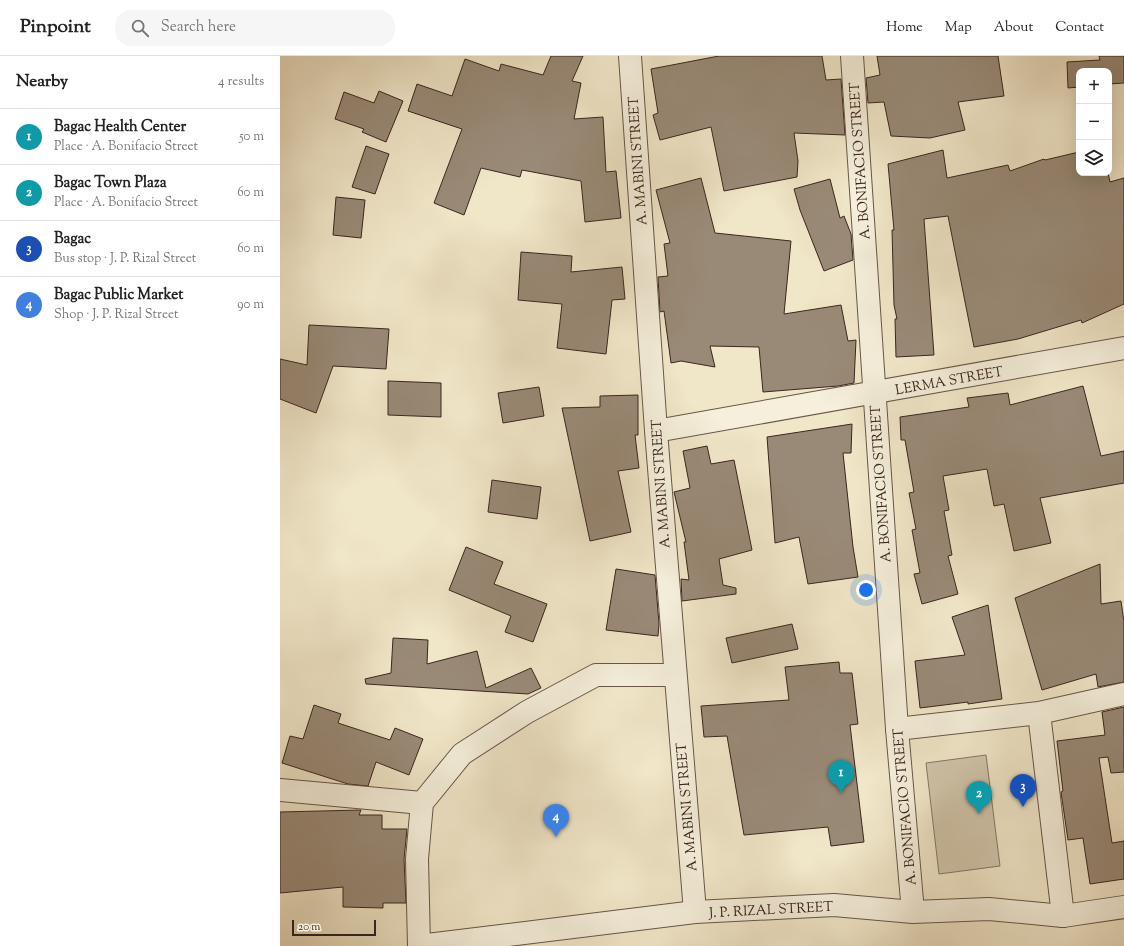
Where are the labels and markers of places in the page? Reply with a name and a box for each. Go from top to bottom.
pin: 1 [828,760,854,793]
pin: 3 [1010,774,1036,807]
pin: 2 [966,781,992,814]
pin: 4 [543,804,569,837]

